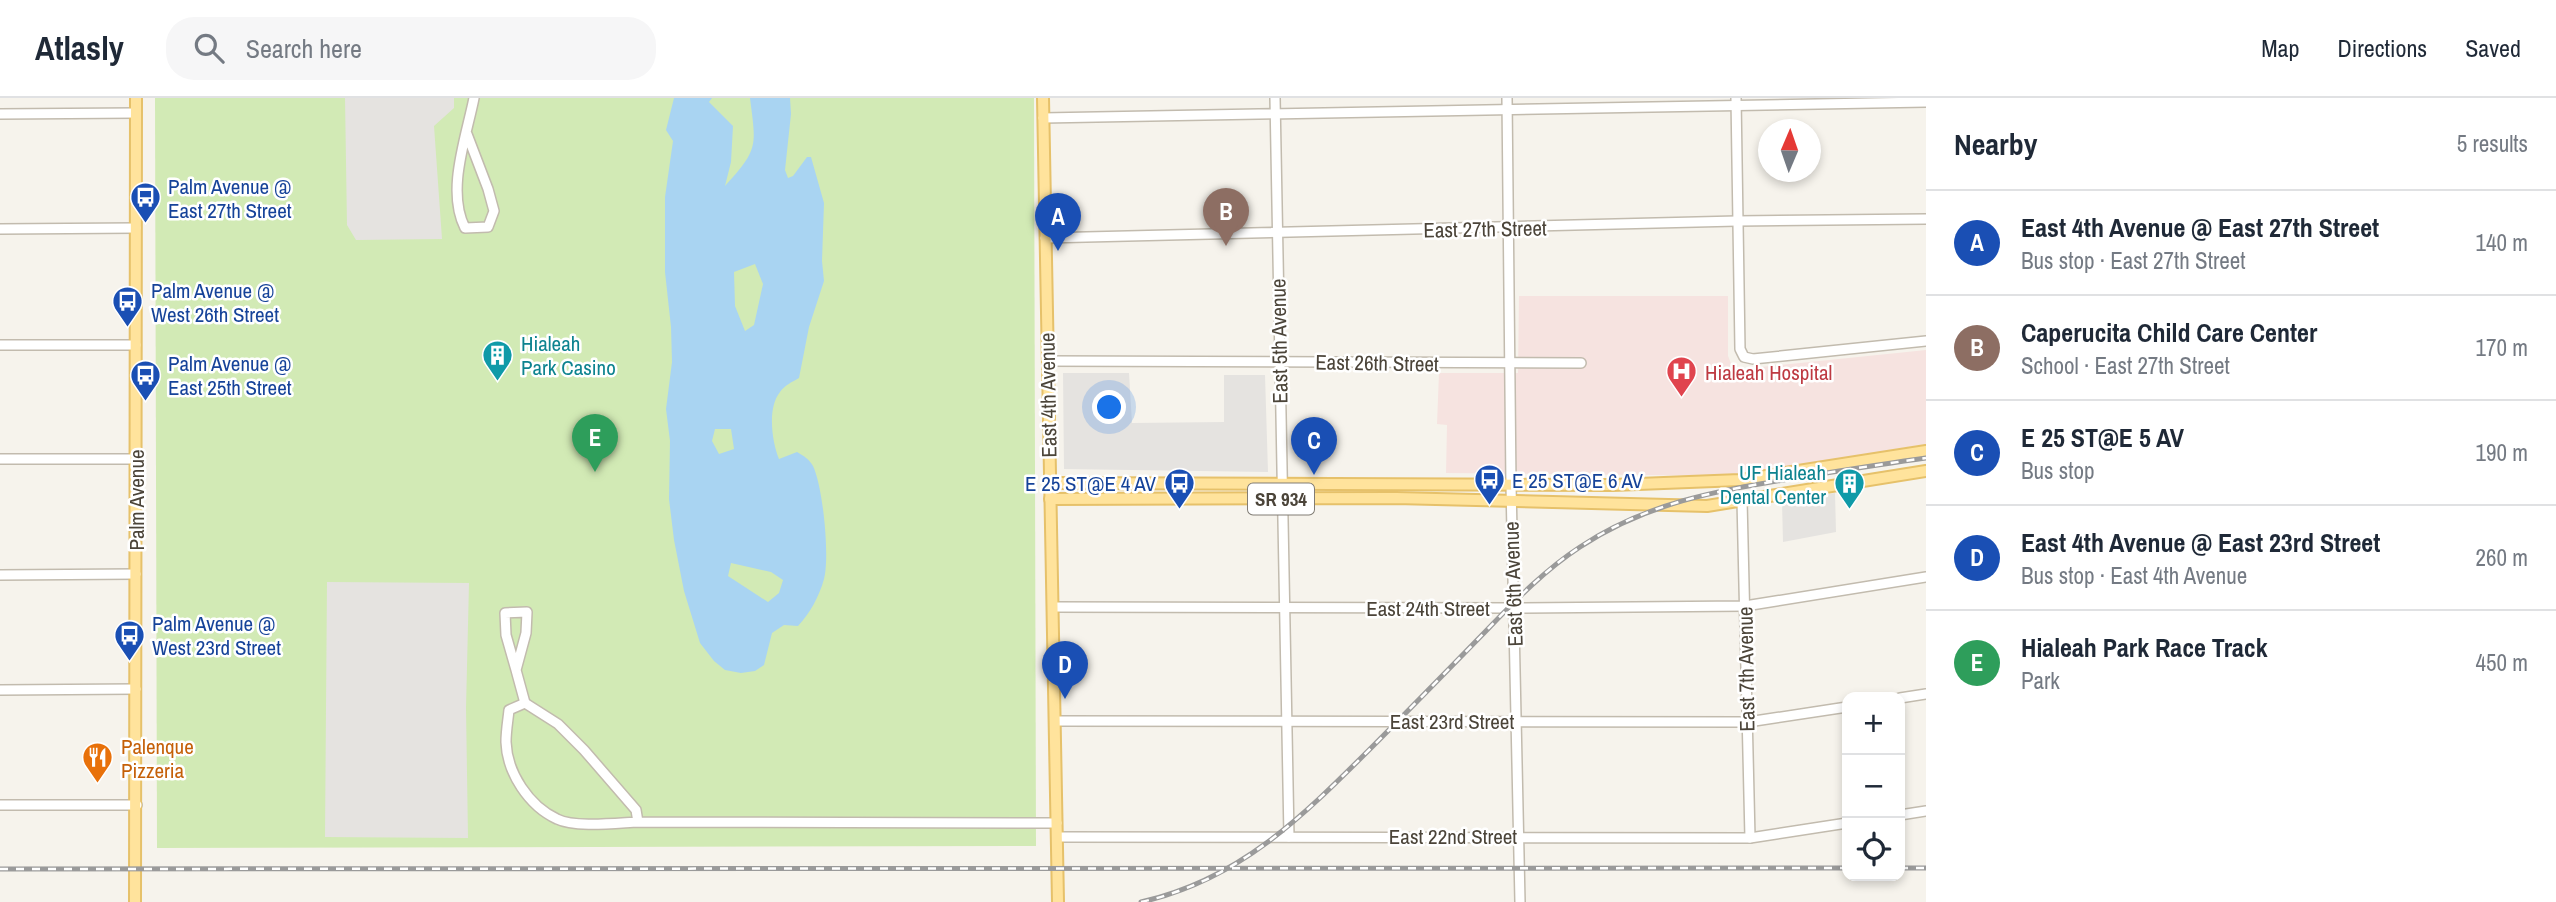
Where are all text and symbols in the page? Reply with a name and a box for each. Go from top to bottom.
search box [166,17,656,80]
text: Atlasly [35,26,124,70]
icon: search [190,29,228,67]
text: Search here [246,31,362,66]
text: Map [2261,32,2299,64]
text: Directions [2337,32,2427,64]
text: Saved [2465,32,2521,64]
north arrow [1758,119,1821,182]
text: Nearby [1954,124,2037,164]
text: 5 results [2457,128,2528,159]
place label: Palm Avenue @ East 27th Street [168,172,292,225]
bus stop icon: Palm Avenue @ East 27th Street [128,181,162,225]
pin: B [1203,188,1249,246]
pin: A [1035,193,1081,251]
text: East 4th Avenue @ East 27th Street [2021,210,2379,245]
street label: East 27th Street [1423,213,1547,245]
text: A [1970,227,1984,258]
text: 140 m [2476,227,2528,258]
text: Bus stop · East 27th Street [2021,245,2245,276]
place label: Palm Avenue @ West 26th Street [151,276,279,329]
street label: East 5th Avenue [1263,278,1295,404]
bus stop icon: Palm Avenue @ West 26th Street [111,285,145,329]
text: Caperucita Child Care Center [2021,315,2317,350]
place label: Hialeah Park Casino [521,329,616,382]
street label: East 4th Avenue [1032,332,1064,458]
text: B [1970,332,1984,363]
text: 170 m [2476,332,2528,363]
building icon: Hialeah Park Casino [481,338,515,382]
street label: East 26th Street [1315,347,1439,379]
place label: Palm Avenue @ East 25th Street [168,349,292,402]
text: School · East 27th Street [2021,350,2230,381]
hospital icon: Hialeah Hospital [1665,355,1699,399]
bus stop icon: Palm Avenue @ East 25th Street [128,358,162,402]
place label: Hialeah Hospital [1705,358,1832,387]
your location [1092,390,1126,424]
pin: E [572,414,618,472]
pin: C [1291,417,1337,475]
text: E 25 ST@E 5 AV [2021,420,2184,455]
text: C [1970,437,1984,468]
text: 190 m [2476,437,2528,468]
street label: Palm Avenue [122,449,151,551]
text: Bus stop [2021,455,2094,486]
place label: UF Hialeah Dental Center [1720,458,1826,511]
bus stop icon: E 25 ST@E 6 AV [1472,463,1506,507]
bus stop icon: E 25 ST@E 4 AV [1162,466,1196,510]
place label: E 25 ST@E 6 AV [1512,466,1644,495]
building icon: UF Hialeah Dental Center [1832,467,1866,511]
place label: E 25 ST@E 4 AV [1025,469,1157,498]
road number: SR 934 [1248,484,1314,514]
street label: East 6th Avenue [1496,521,1530,647]
text: East 4th Avenue @ East 23rd Street [2021,525,2380,560]
text: D [1970,542,1984,573]
text: 260 m [2476,542,2528,573]
text: Bus stop · East 4th Avenue [2021,560,2247,591]
street label: East 24th Street [1366,594,1490,623]
street label: East 7th Avenue [1730,606,1762,732]
place label: Palm Avenue @ West 23rd Street [152,609,281,662]
bus stop icon: Palm Avenue @ West 23rd Street [112,618,146,662]
text: Hialeah Park Race Track [2021,630,2268,665]
pin: D [1042,641,1088,699]
text: E [1971,647,1983,678]
text: 450 m [2476,647,2528,678]
text: Park [2021,665,2060,696]
map controls [1842,692,1905,881]
button: + [1842,692,1905,755]
street label: East 23rd Street [1390,707,1514,736]
place label: Palenque Pizzeria [121,732,194,785]
restaurant icon: Palenque Pizzeria [81,741,115,785]
button: − [1842,755,1905,818]
button: locate [1842,818,1905,881]
street label: East 22nd Street [1389,822,1517,851]

